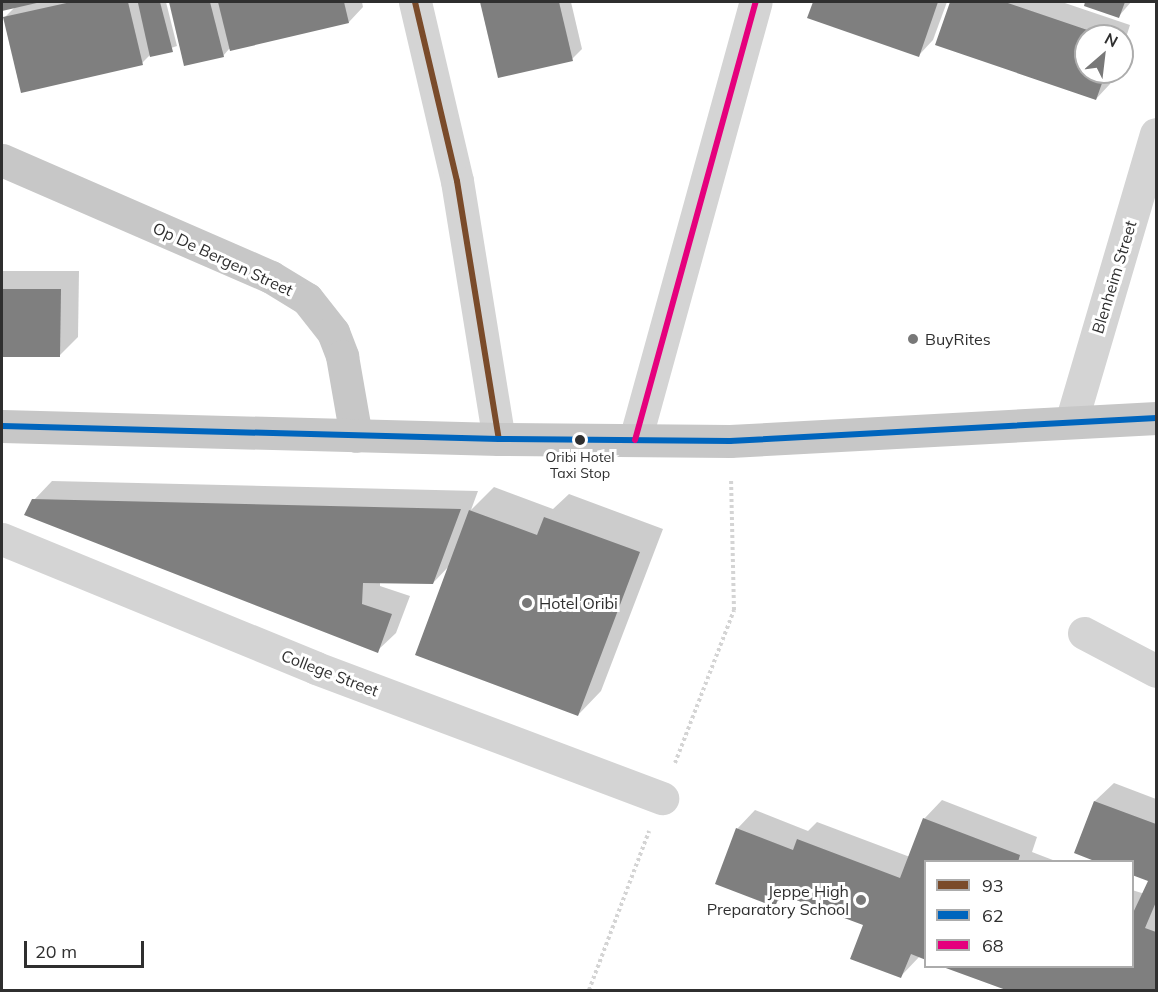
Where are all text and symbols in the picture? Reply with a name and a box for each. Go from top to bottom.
north arrow [1074,24,1134,84]
text: N [1101,28,1122,52]
street label: Op De Bergen Street [150,218,296,300]
street label: Blenheim Street [1088,218,1140,336]
place label: BuyRites [925,329,991,349]
marker: BuyRites [906,332,920,346]
marker: Oribi Hotel Taxi Stop [574,434,586,446]
place label: Oribi Hotel Taxi Stop [545,449,615,482]
place label: Hotel Oribi [539,593,618,613]
marker: Hotel Oribi [520,596,534,610]
street label: College Street [279,646,381,700]
legend [924,860,1134,968]
text: 93 [982,874,1004,897]
place label: Jeppe High Preparatory School [707,881,849,919]
marker: Jeppe High Preparatory School [854,893,868,907]
text: 62 [982,904,1004,927]
scale bar [27,929,147,967]
text: 68 [982,934,1004,957]
text: 20 m [35,940,77,963]

